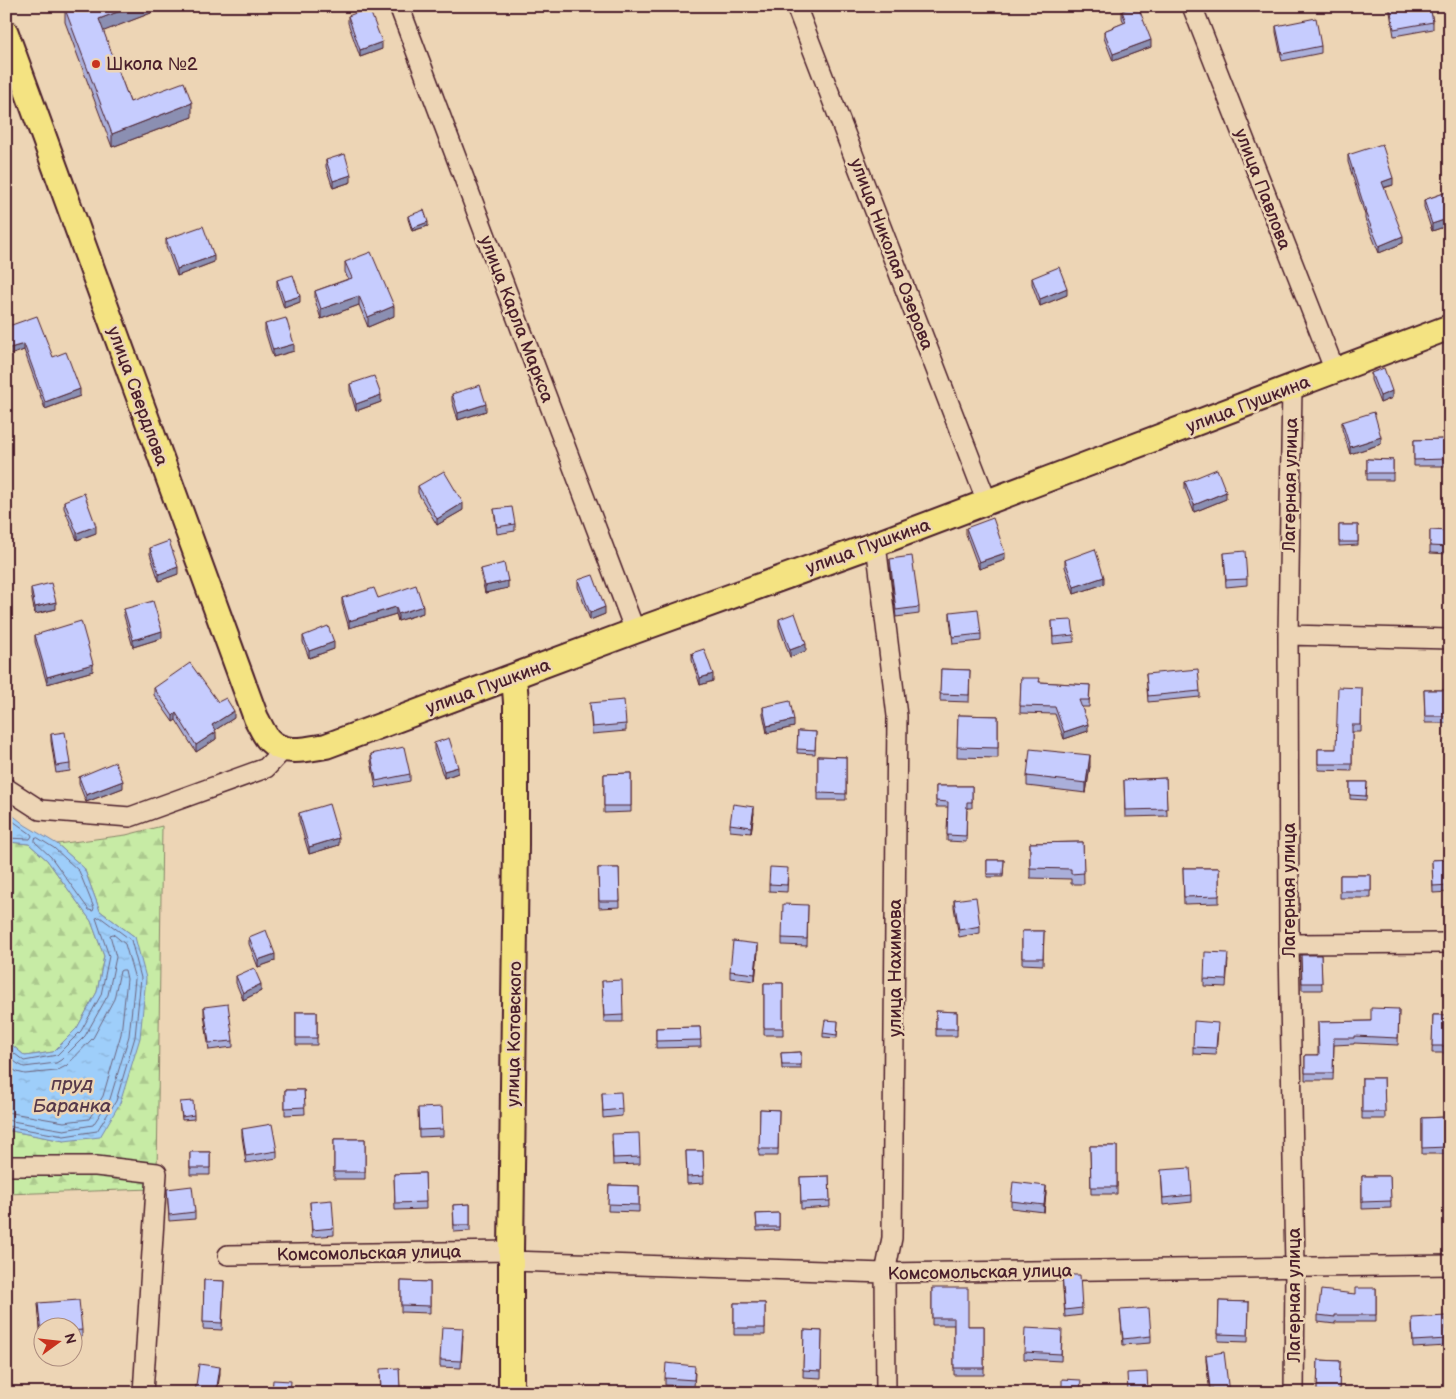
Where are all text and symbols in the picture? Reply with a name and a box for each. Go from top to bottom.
place label: Школа №2 [106,54,198,75]
marker: Школа №2 [90,58,102,70]
street label: улица Павлова [1230,126,1295,253]
street label: улица Николая Озерова [845,155,938,353]
street label: улица Карла Маркса [475,233,558,406]
street label: улица Свердлова [103,324,173,469]
street label: улица Пушкина [1183,371,1313,438]
street label: Лагерная улица [1279,417,1302,554]
street label: улица Пушкина [803,514,934,579]
street label: улица Пушкина [423,654,554,719]
street label: Лагерная улица [1279,822,1300,958]
street label: улица Нахимова [885,899,906,1037]
street label: улица Котовского [503,961,526,1107]
water label: пруд Баранка [33,1073,111,1118]
street label: Лагерная улица [1284,1227,1305,1363]
street label: Комсомольская улица [276,1241,462,1266]
street label: Комсомольская улица [887,1260,1073,1285]
north arrow [32,1316,82,1366]
text: N [61,1331,80,1346]

